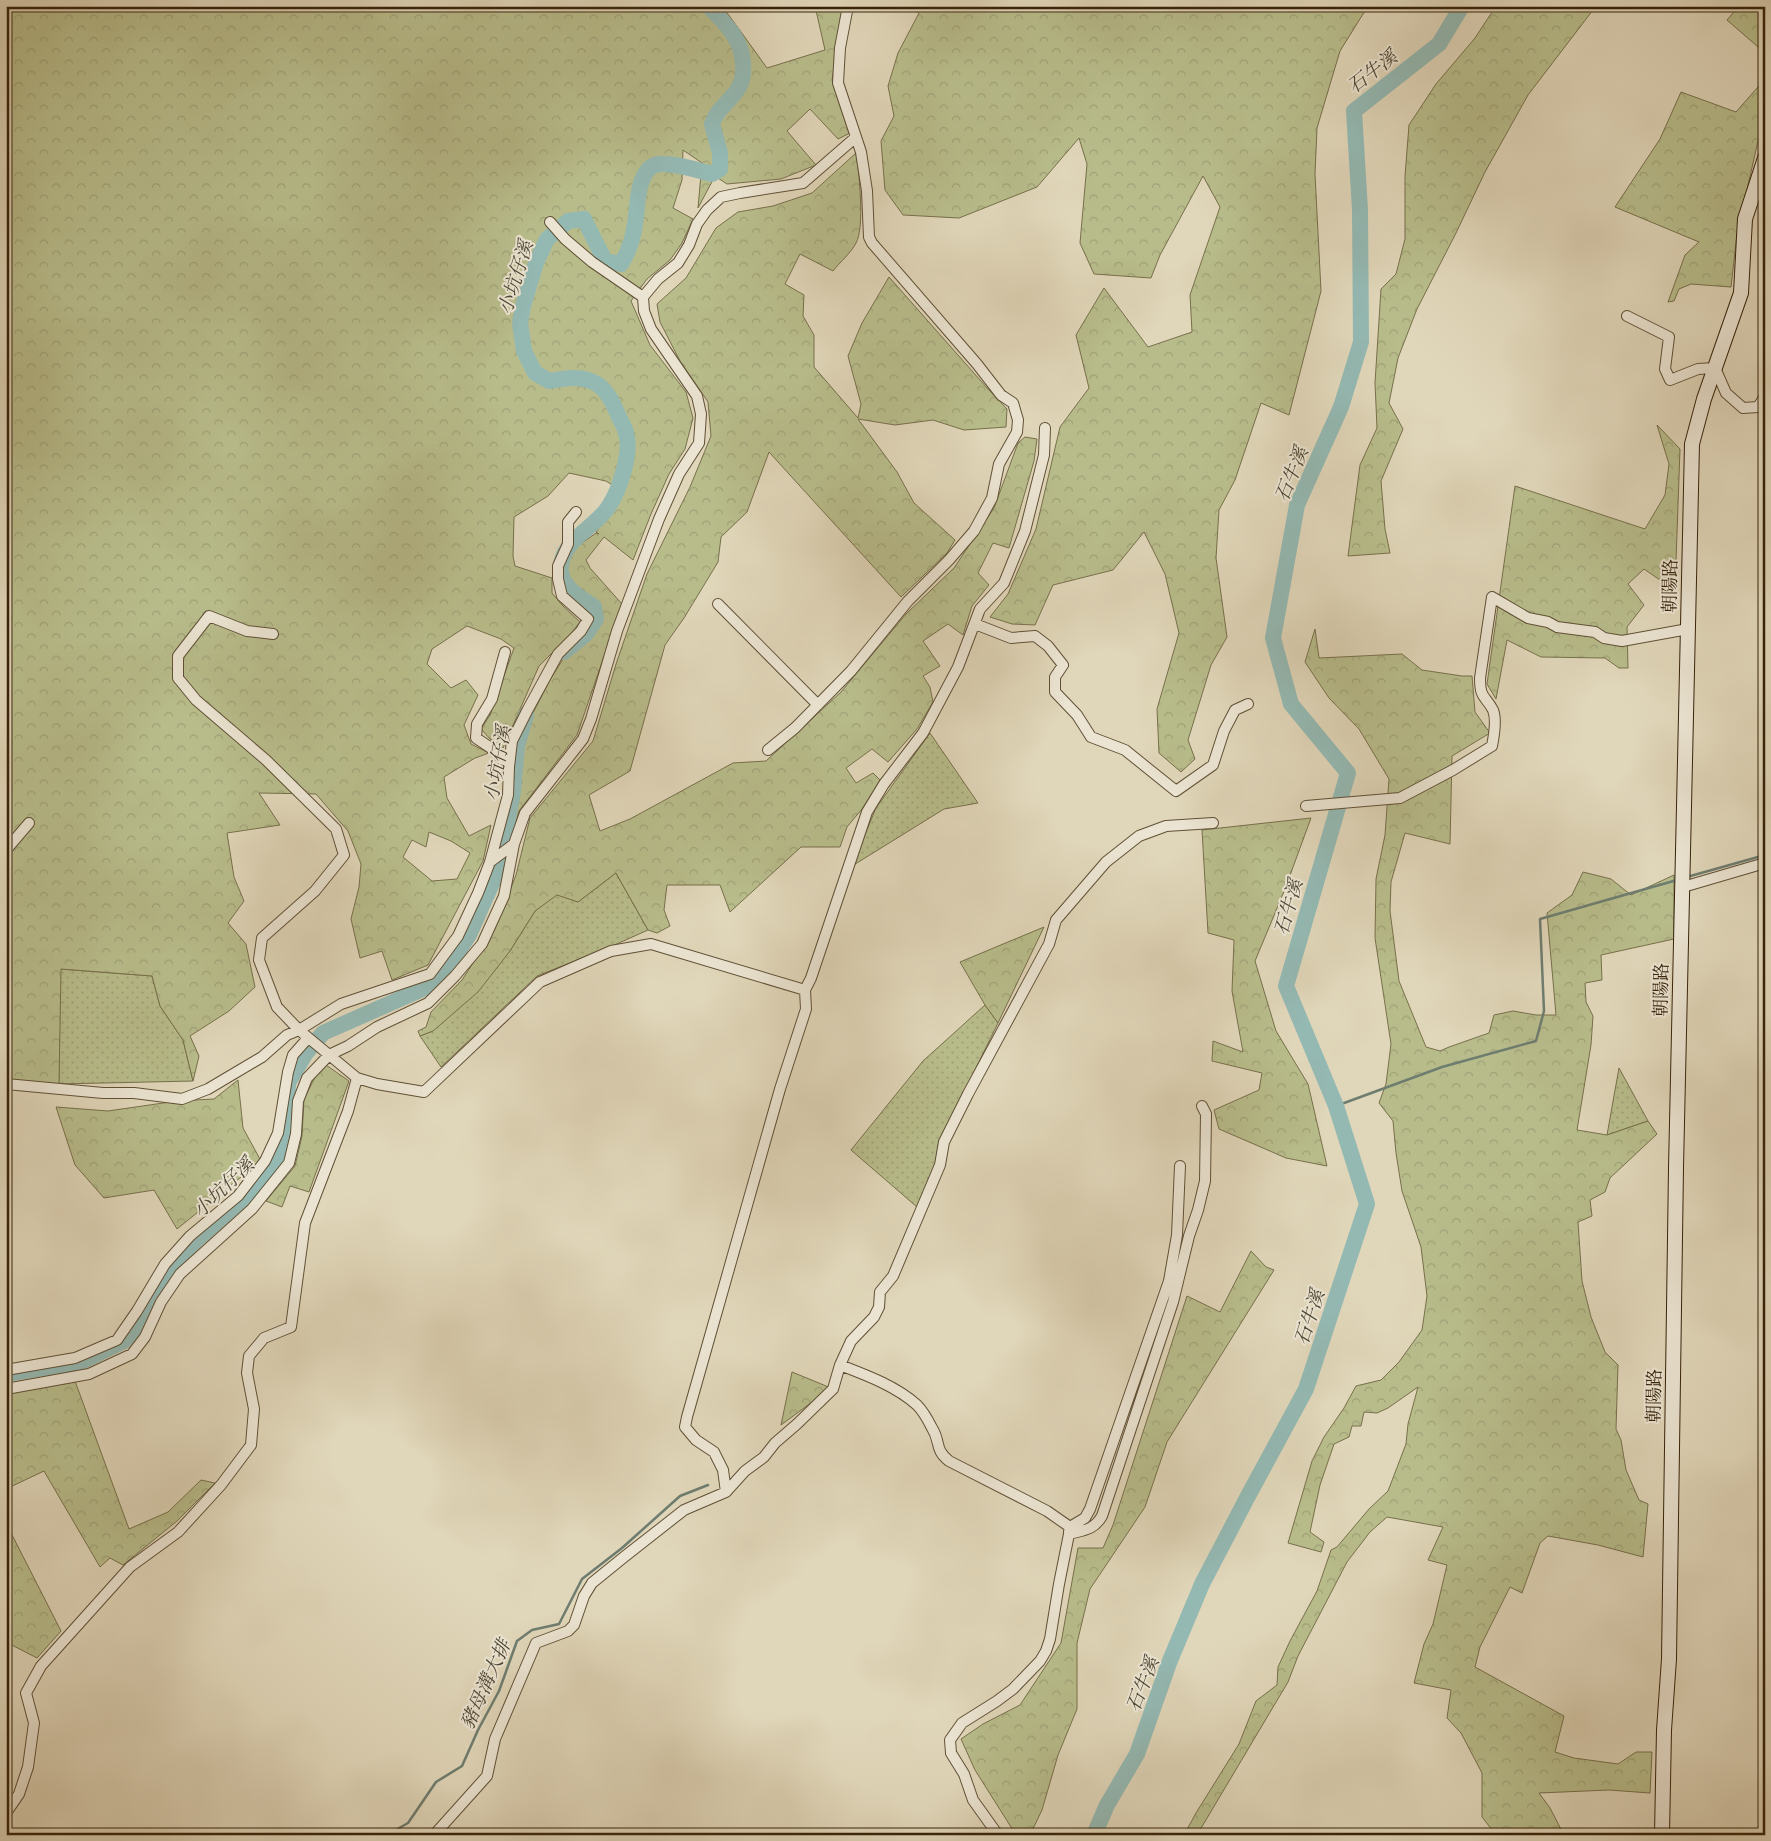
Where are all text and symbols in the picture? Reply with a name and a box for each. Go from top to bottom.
water label: 石牛溪 [1343,44,1404,99]
water label: 小坑仔溪 [493,236,539,317]
water label: 石牛溪 [1270,442,1314,505]
street label: 朝陽路 [1659,559,1682,613]
water label: 小坑仔溪 [480,722,517,803]
water label: 石牛溪 [1270,875,1309,938]
street label: 朝陽路 [1650,963,1673,1017]
water label: 小坑仔溪 [188,1151,261,1223]
water label: 石牛溪 [1290,1285,1331,1348]
street label: 朝陽路 [1643,1369,1666,1423]
water label: 豬母溝大排 [456,1633,517,1733]
water label: 石牛溪 [1122,1652,1165,1715]

